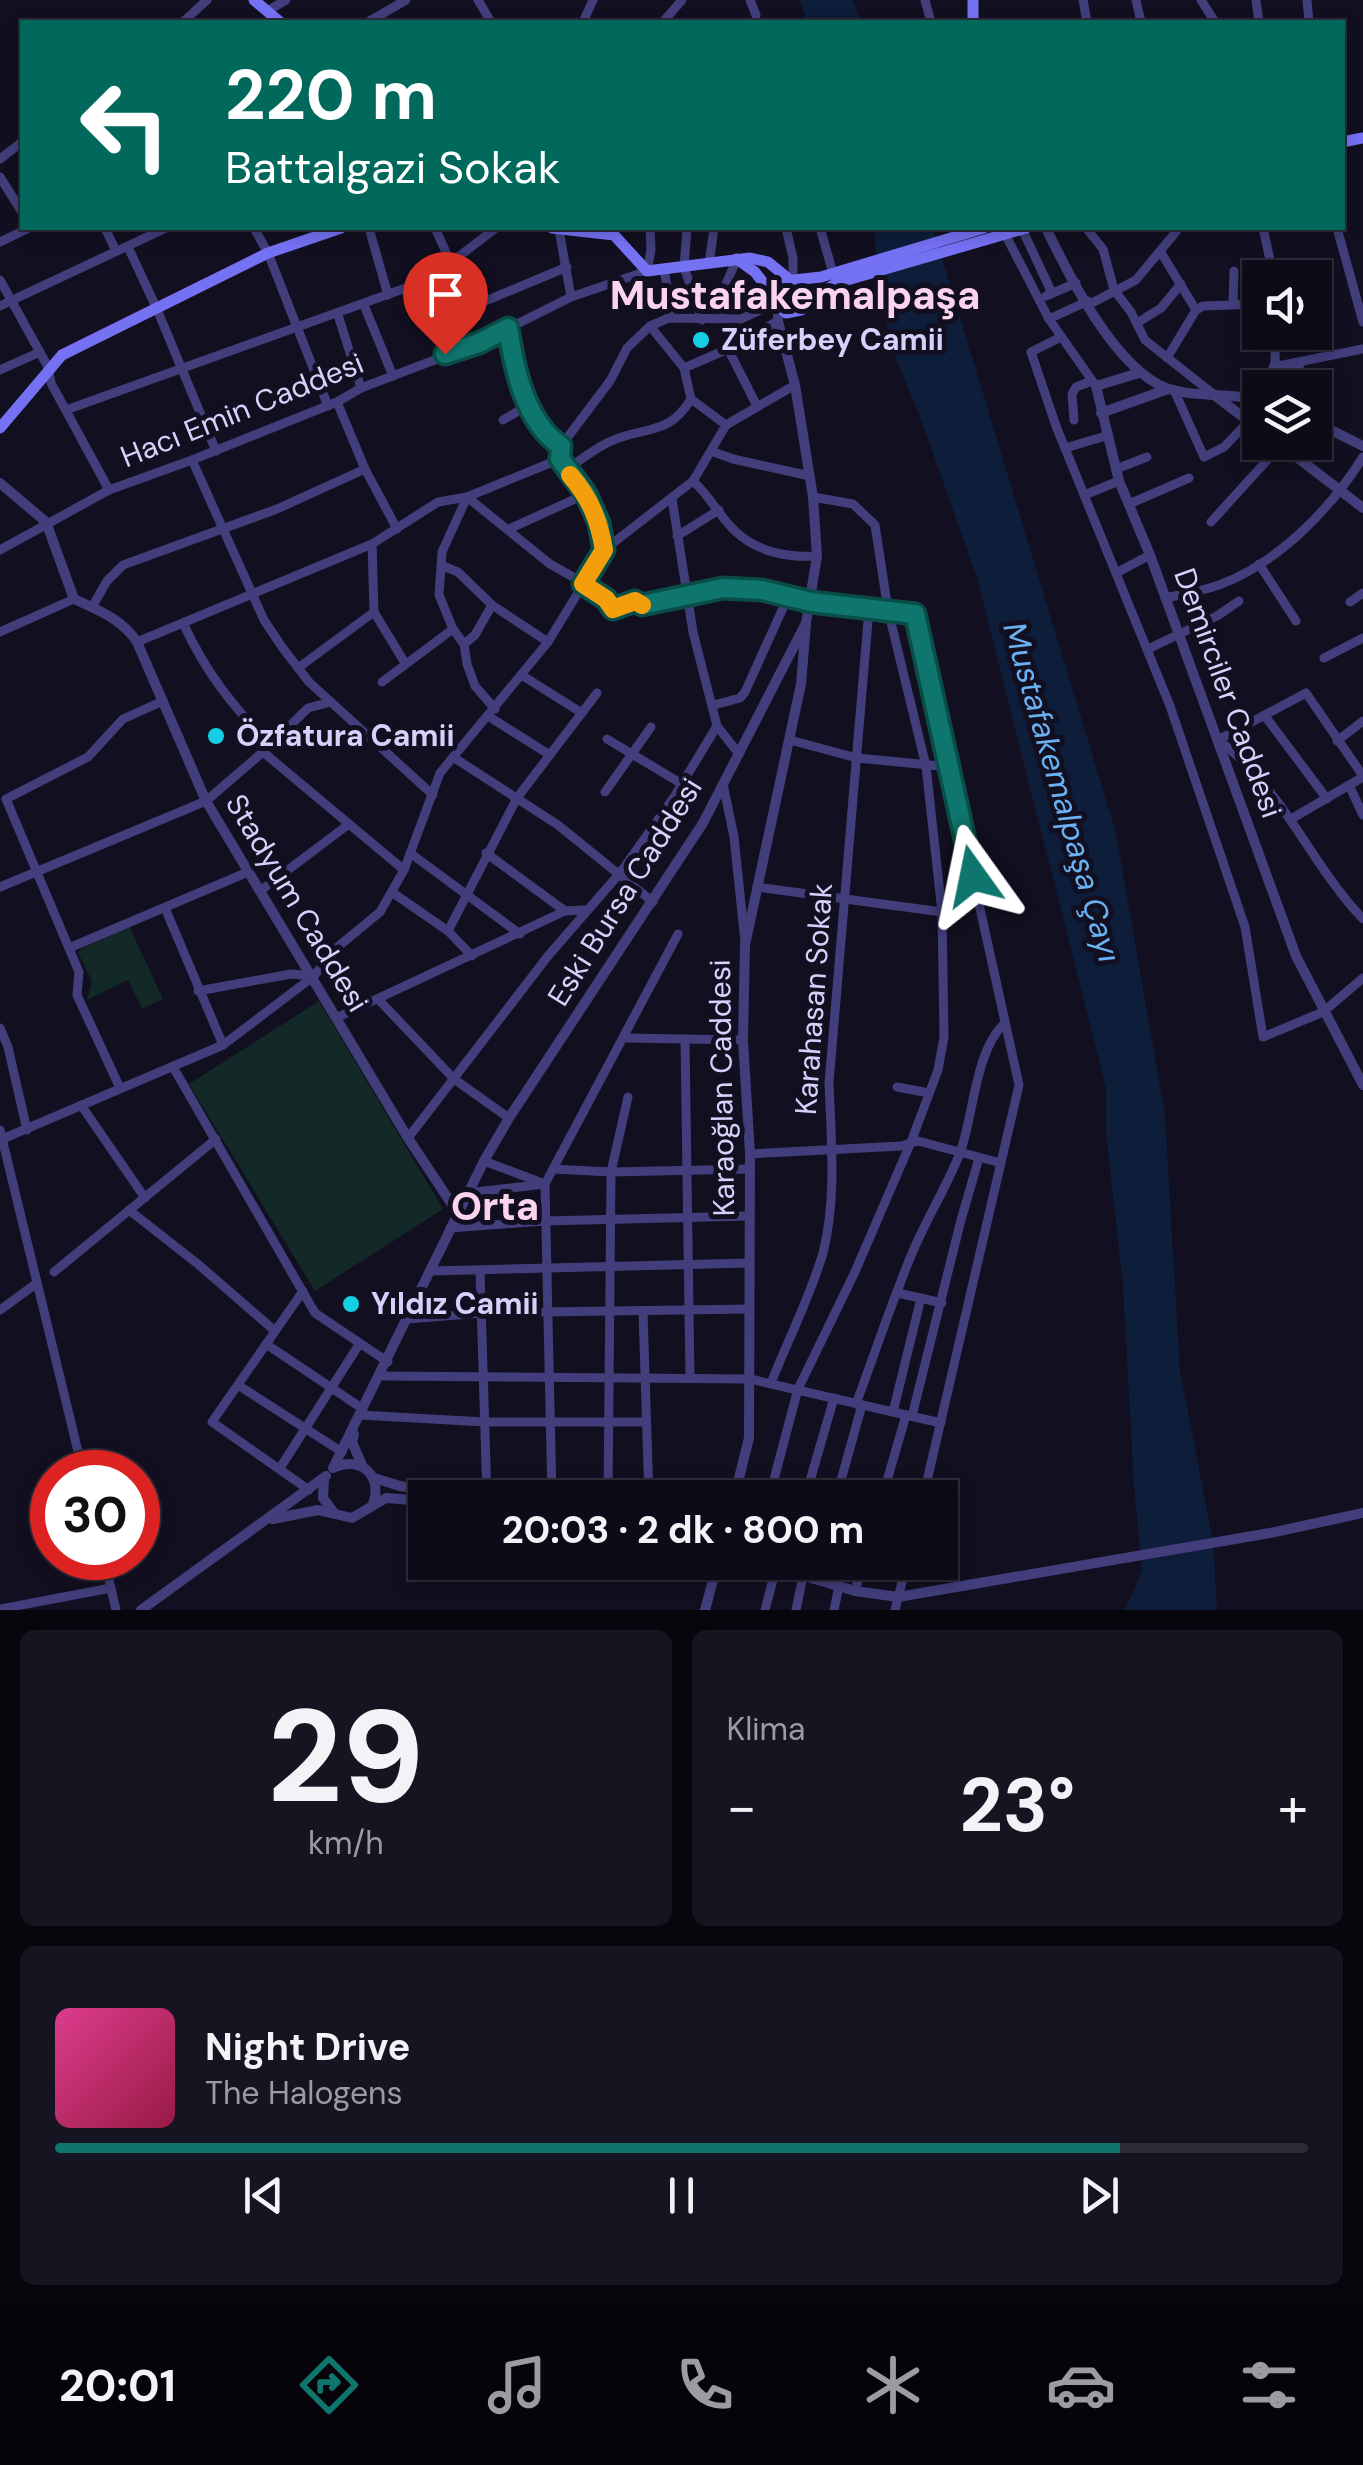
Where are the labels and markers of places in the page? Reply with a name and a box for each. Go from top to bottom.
pin [403,252,488,355]
place label: Züferbey Camii [721,320,944,359]
marker: Züferbey Camii [690,329,712,351]
place label: Özfatura Camii [236,716,455,755]
marker: Özfatura Camii [205,725,227,747]
place label: Yıldız Camii [371,1284,538,1323]
marker: Yıldız Camii [340,1293,362,1315]

